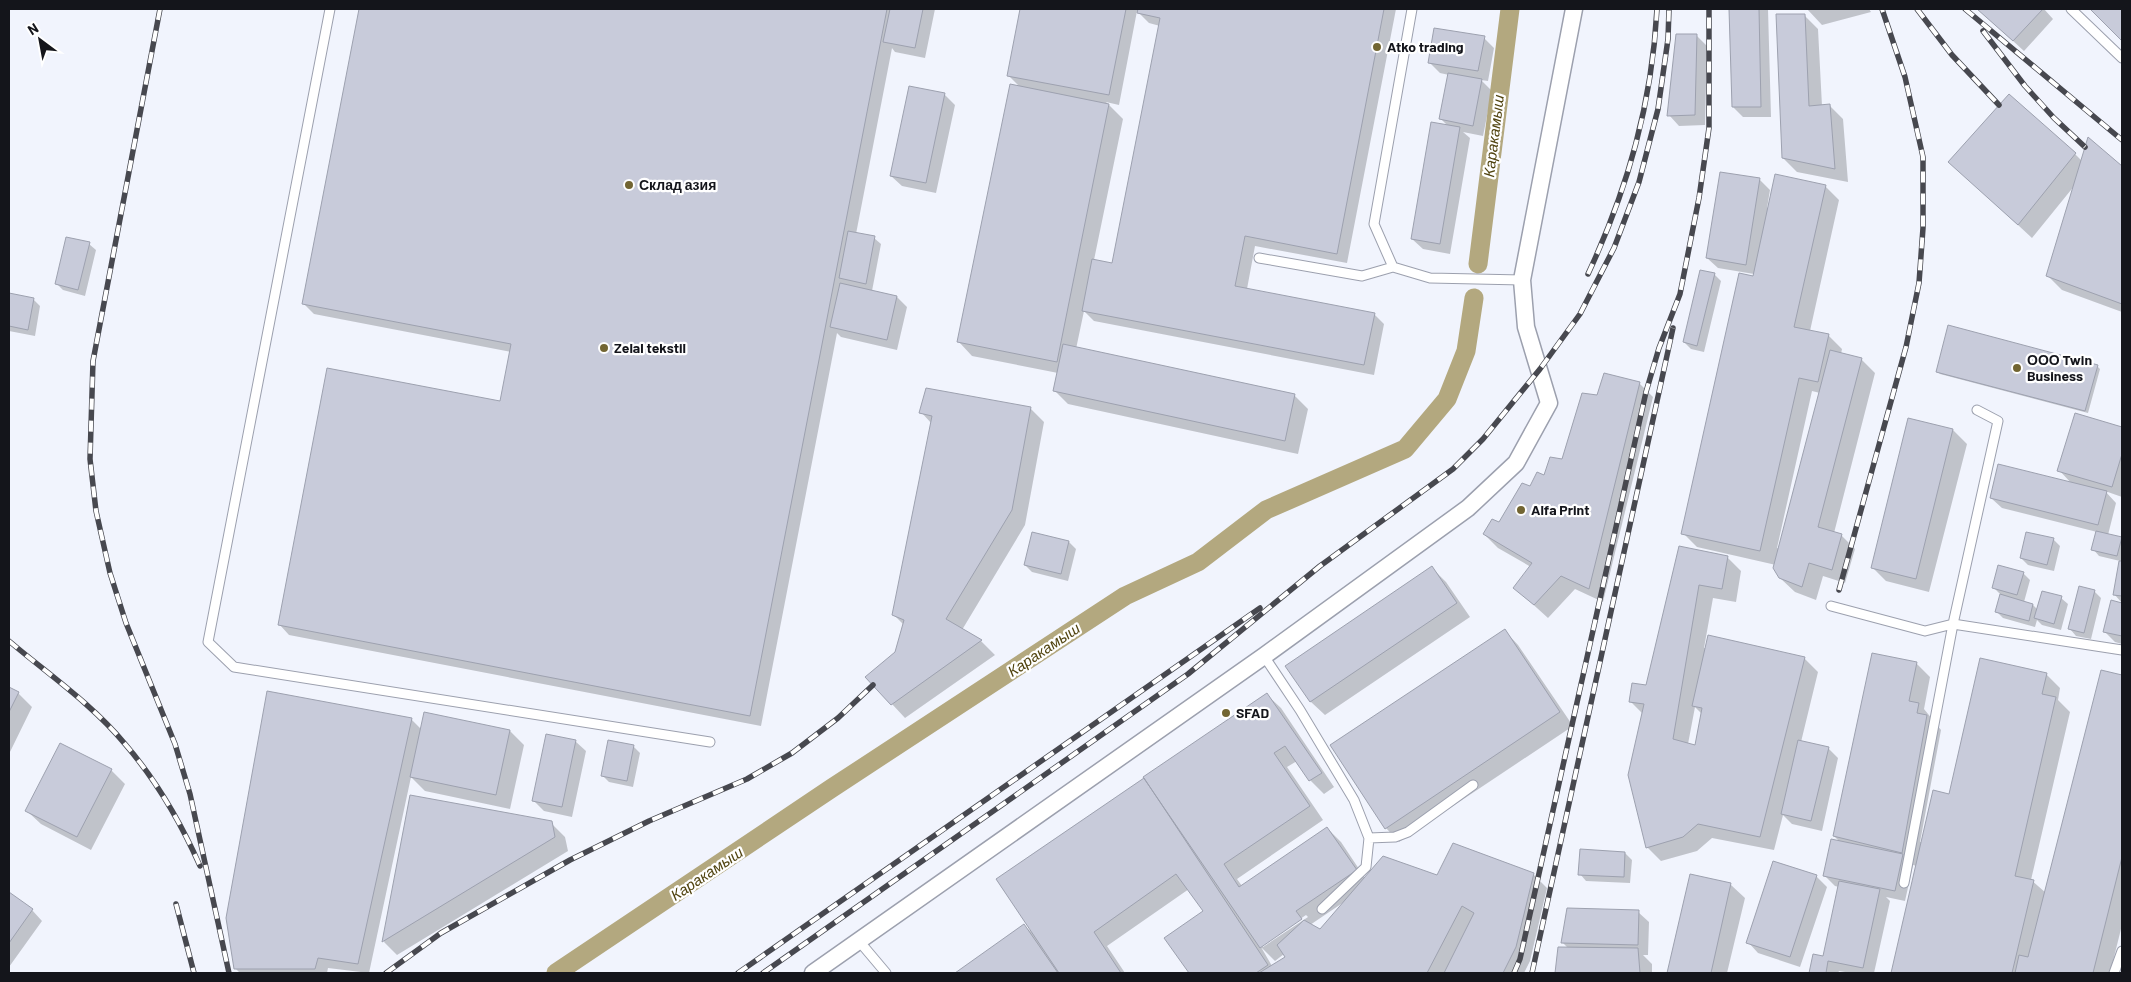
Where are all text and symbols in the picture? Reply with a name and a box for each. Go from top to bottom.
north arrow [15,15,65,65]
text: N [24,19,41,38]
place label: Atko trading [1387,38,1464,55]
marker: Atko trading [1371,41,1383,53]
water label: Каракамыш [1479,93,1507,178]
place label: Склад азия [639,176,716,193]
marker: Склад азия [623,179,635,191]
place label: Zelal tekstil [614,339,686,356]
marker: Zelal tekstil [598,342,610,354]
place label: ООО Twin Business [2027,351,2092,384]
marker: ООО Twin Business [2011,362,2023,374]
place label: Alfa Print [1531,501,1590,518]
marker: Alfa Print [1515,504,1527,516]
water label: Каракамыш [1004,618,1083,680]
place label: SFAD [1236,704,1269,721]
marker: SFAD [1220,707,1232,719]
water label: Каракамыш [667,842,746,904]

